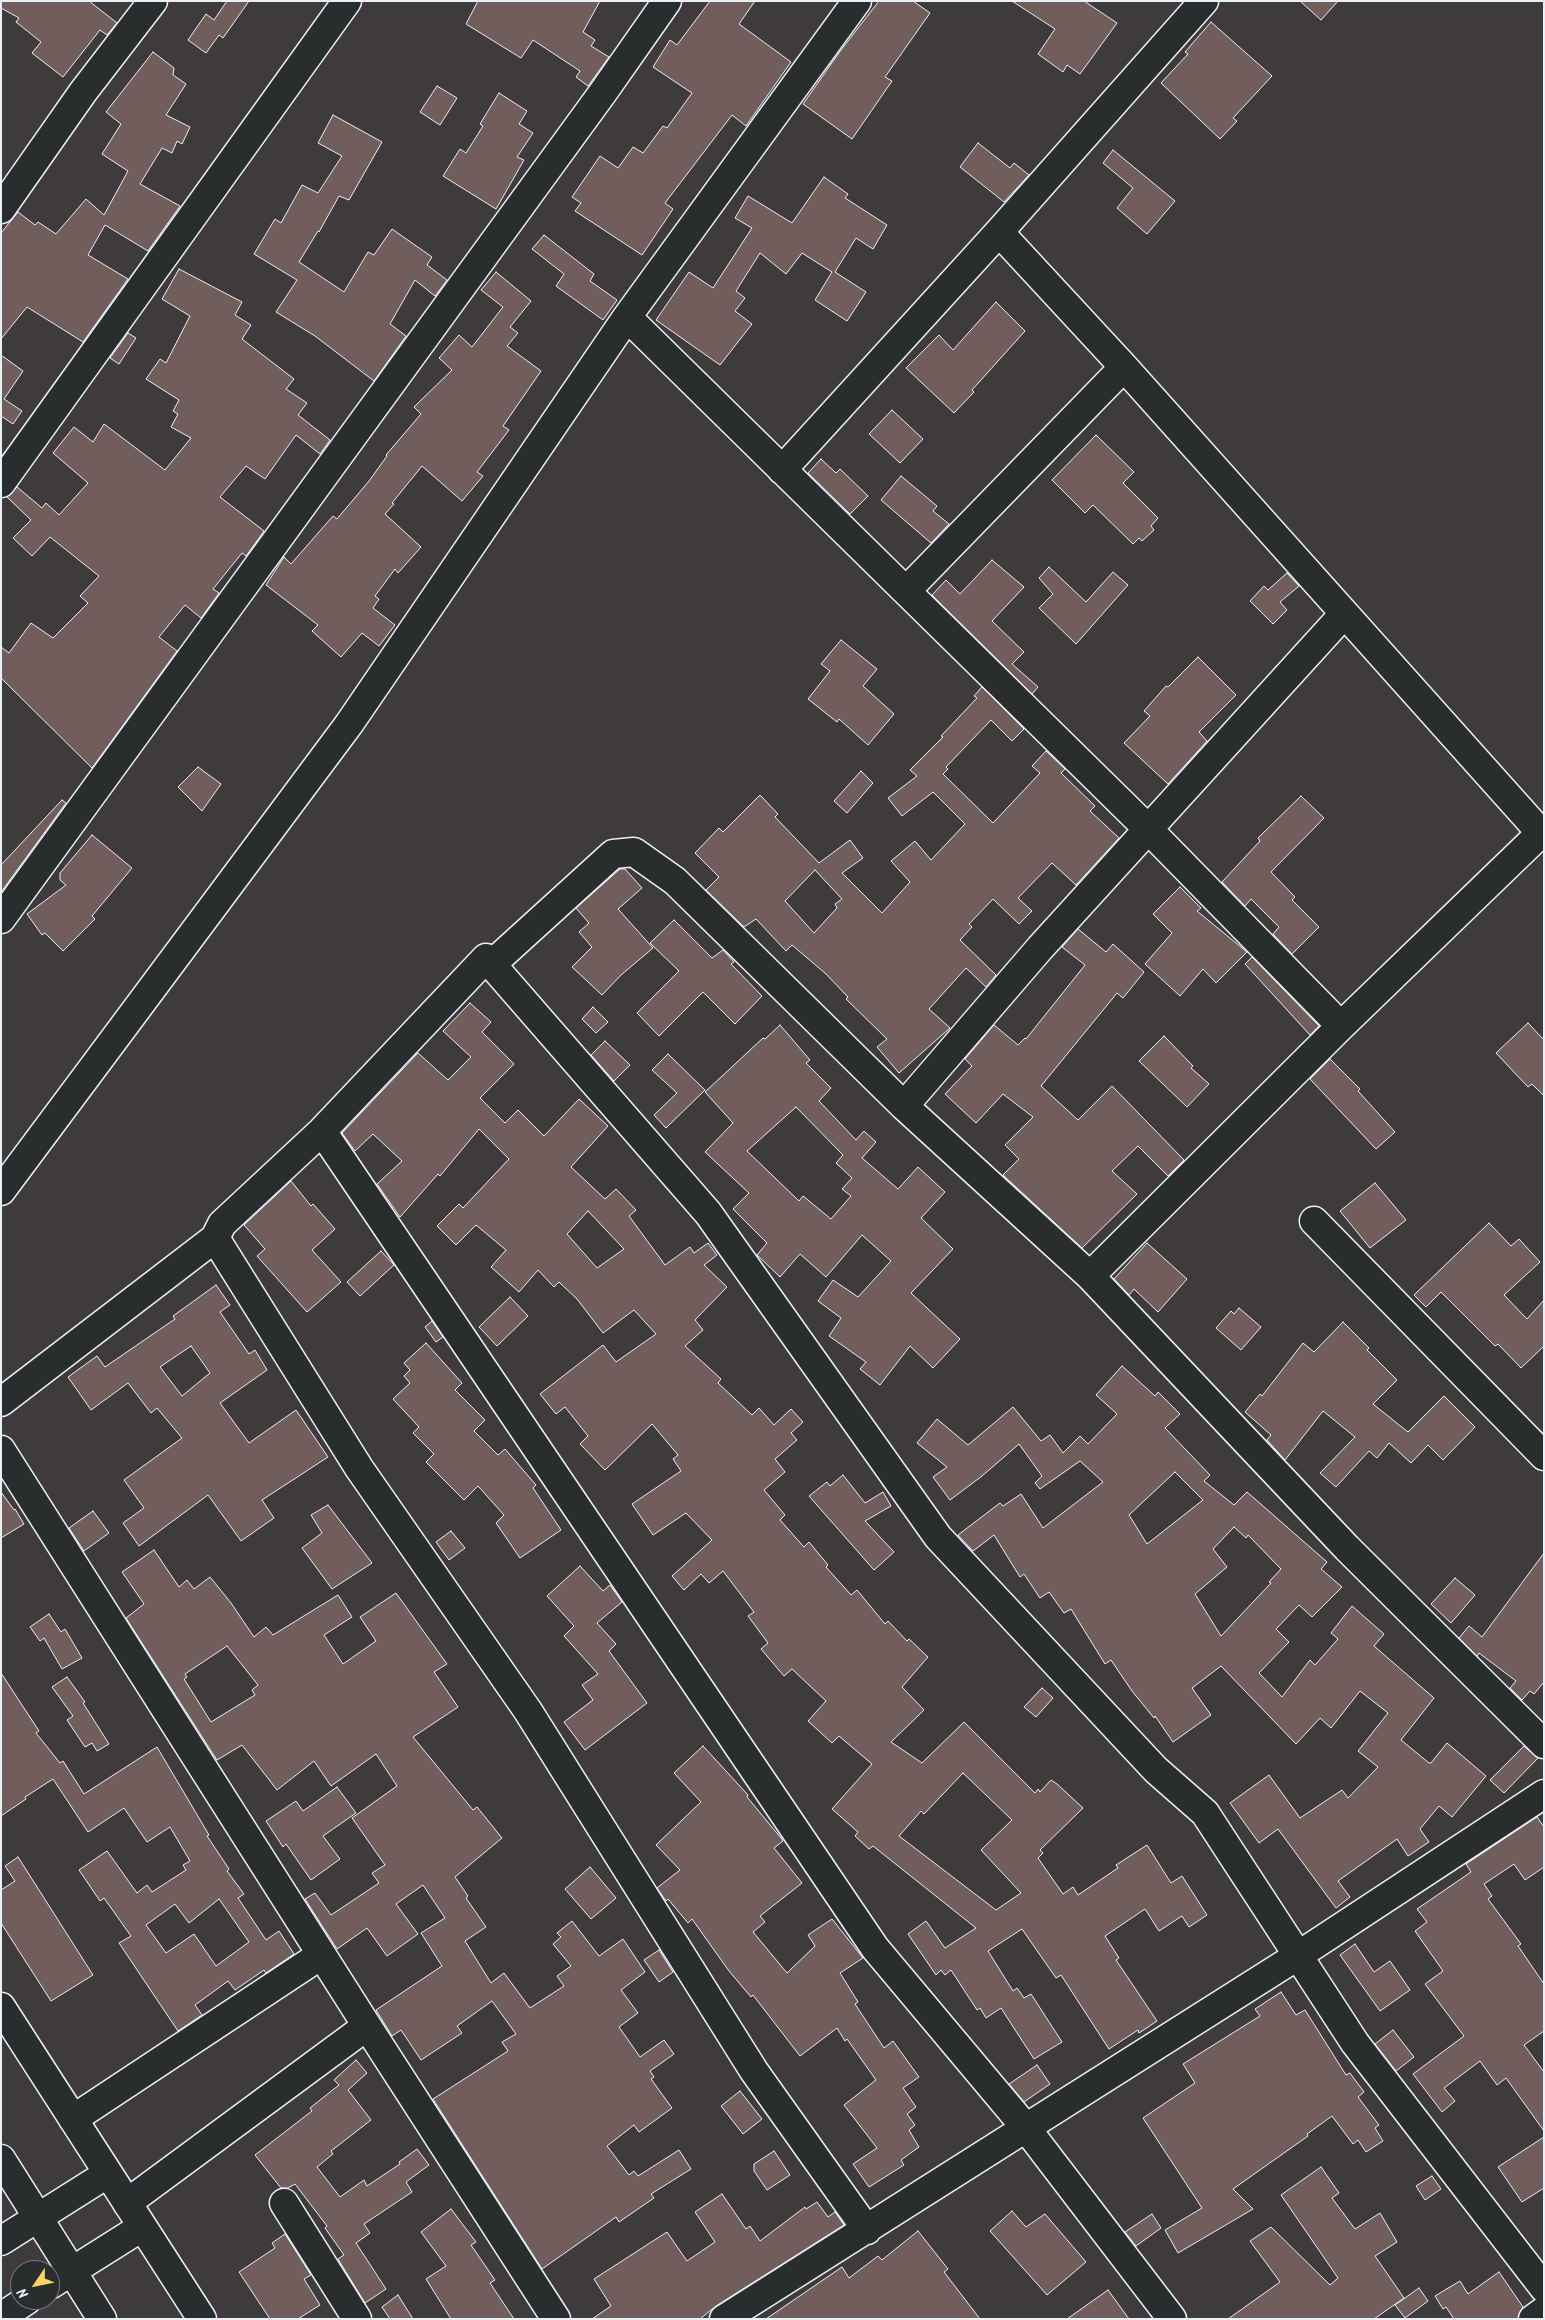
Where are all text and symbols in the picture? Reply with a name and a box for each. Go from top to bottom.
north arrow [10,2260,60,2310]
text: N [12,2283,35,2303]

